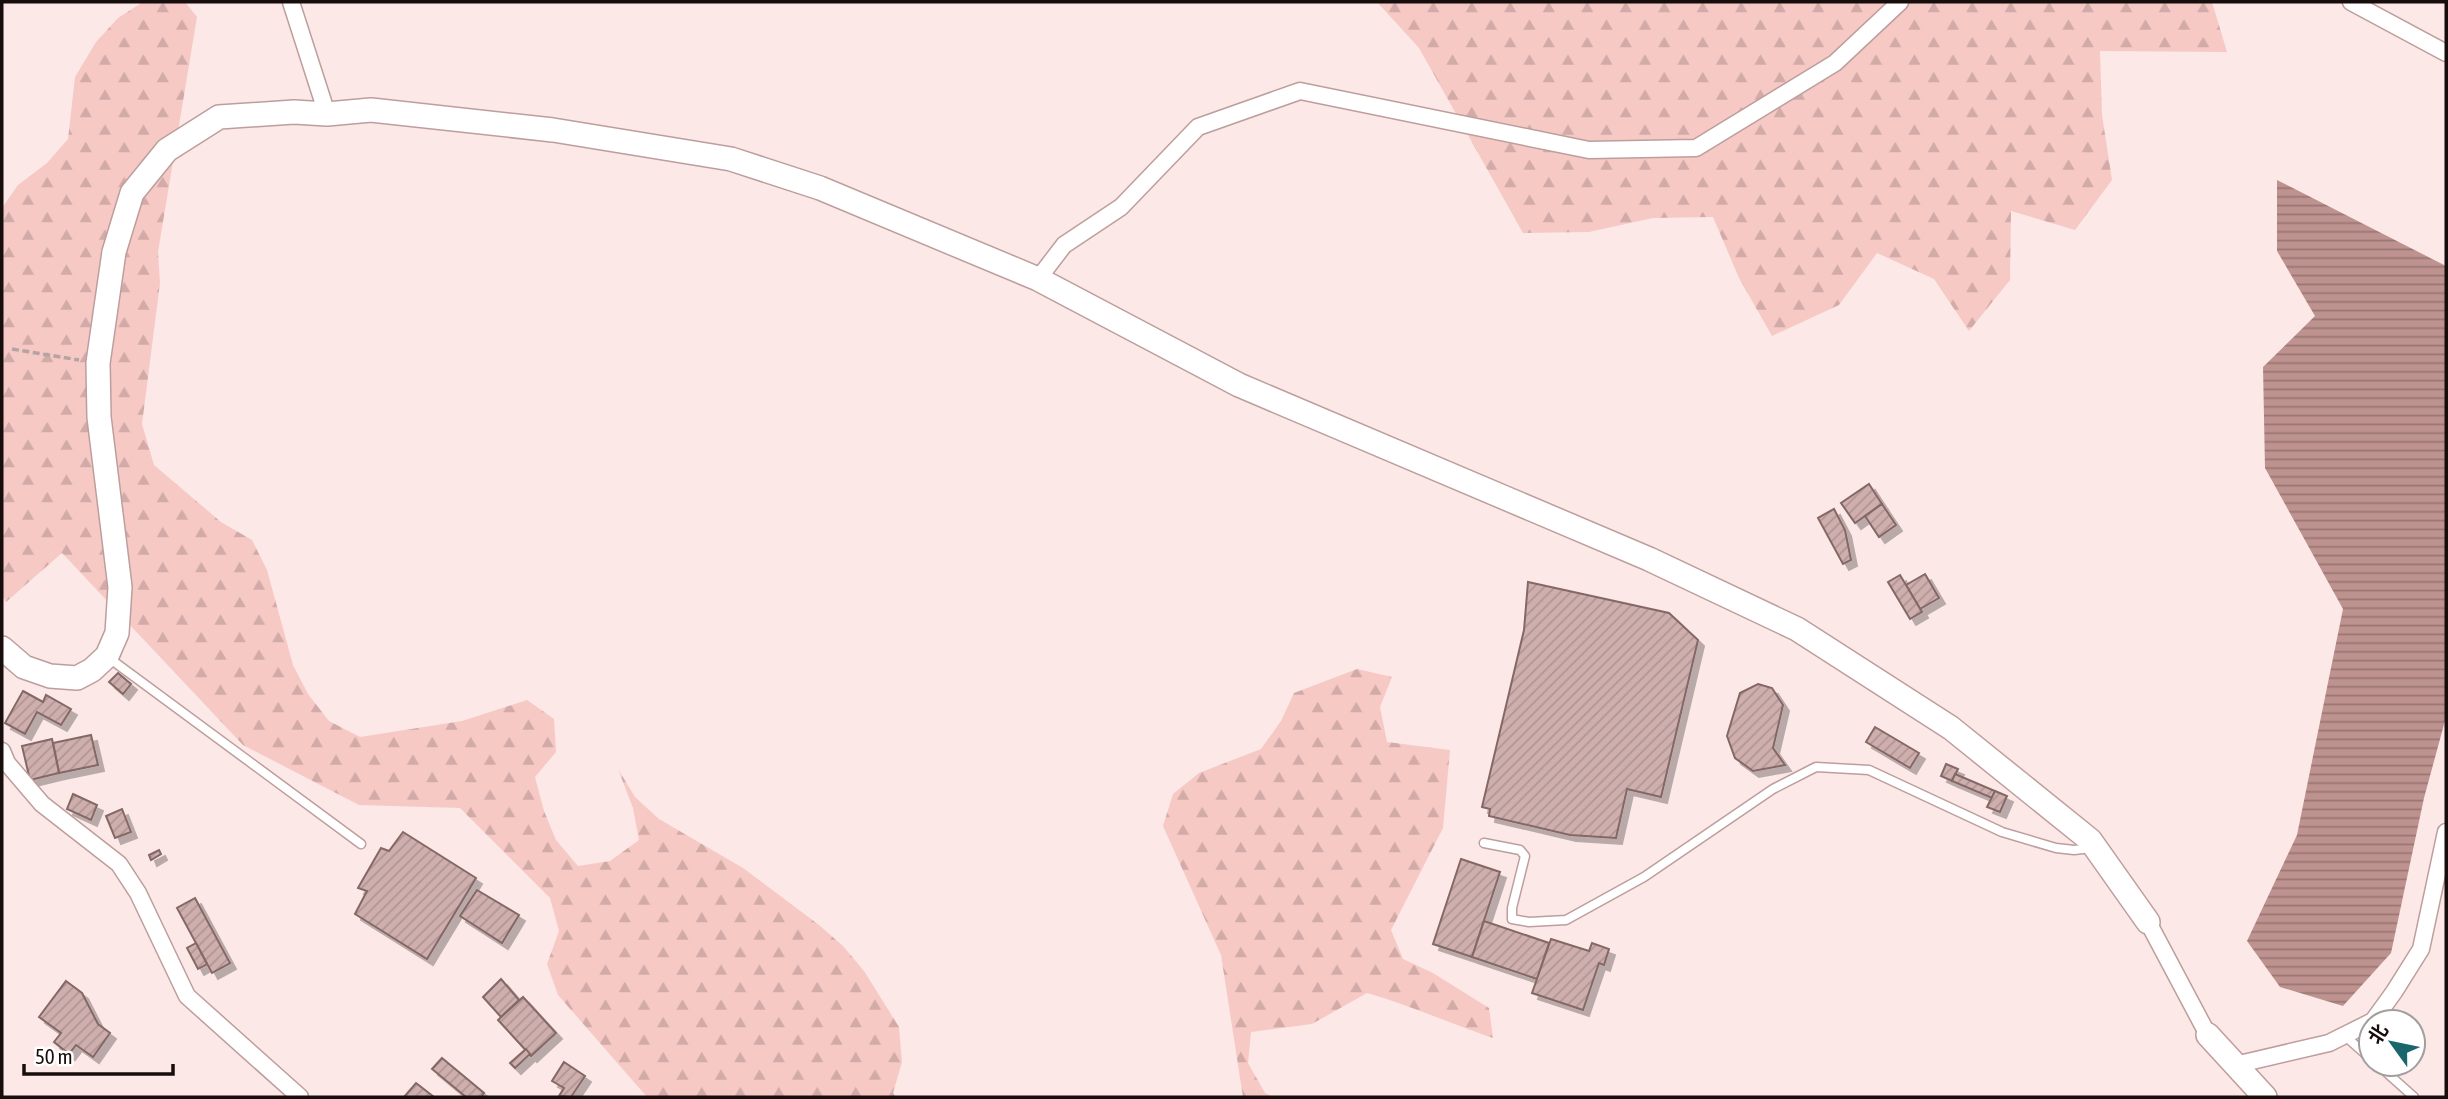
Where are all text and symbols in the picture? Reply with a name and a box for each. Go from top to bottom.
north arrow [2357,1008,2427,1078]
text: 北 [2363,1020,2392,1048]
scale bar [24,1032,173,1076]
text: 50 m [35,1044,73,1068]

